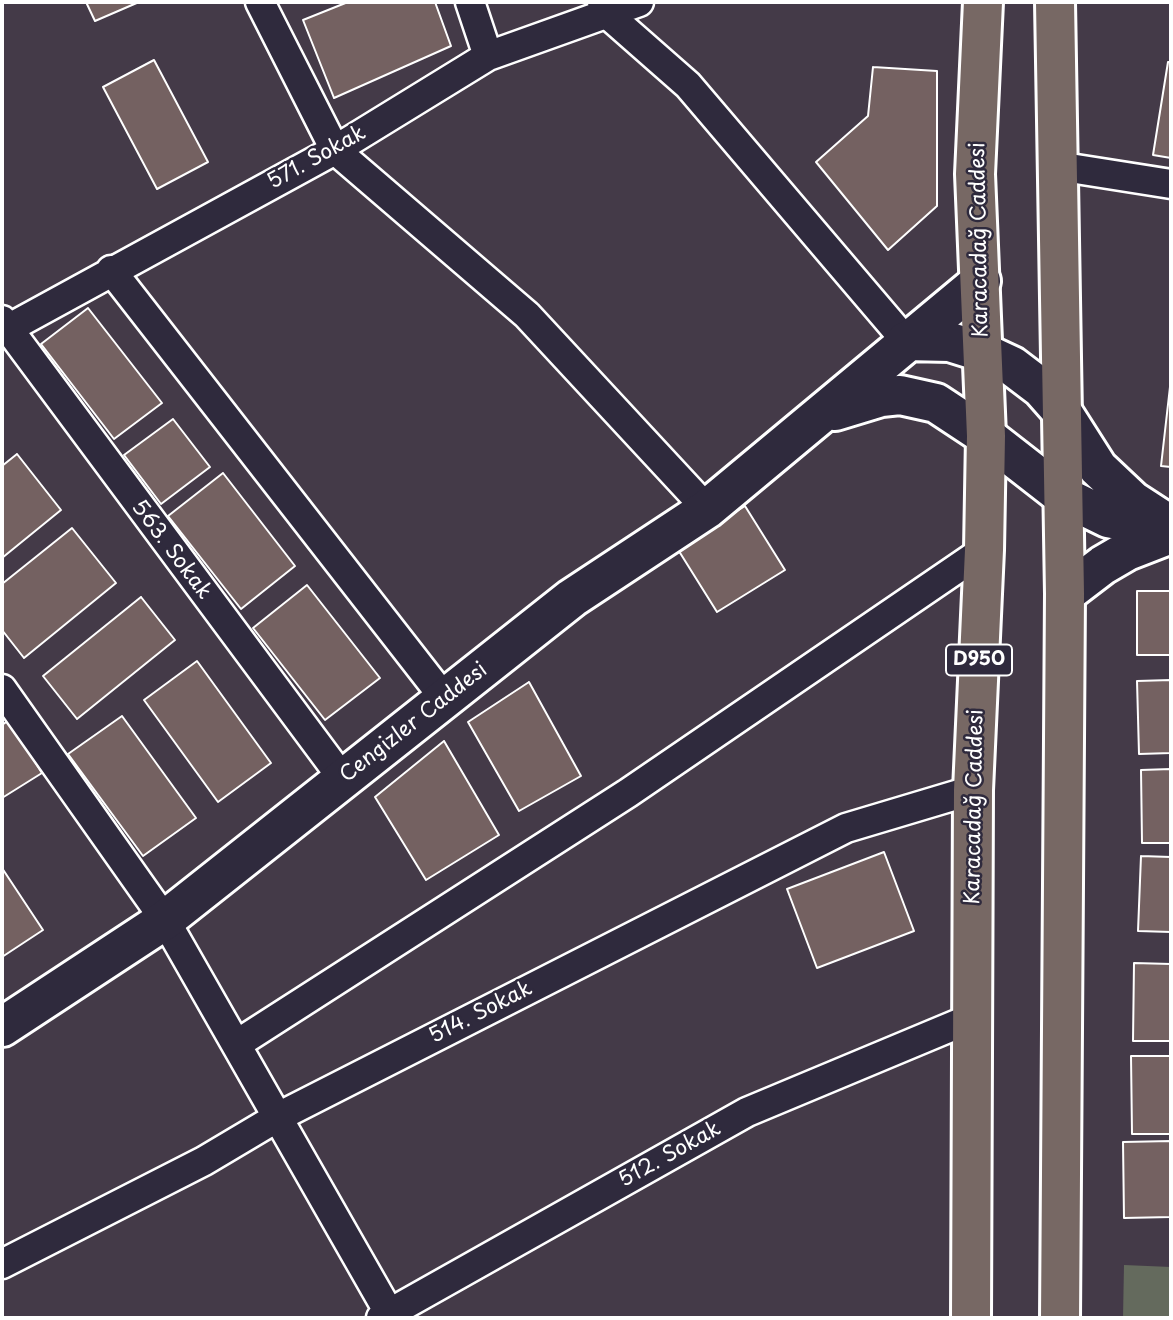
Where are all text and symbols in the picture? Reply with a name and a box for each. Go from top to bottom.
street label: 571. Sokak [264,121,370,195]
street label: Karacadağ Caddesi [966,142,994,338]
street label: 563. Sokak [126,495,216,605]
road number: D950 [946,645,1012,676]
street label: Cengizler Caddesi [335,658,493,788]
street label: Karacadağ Caddesi [961,709,989,905]
street label: 514. Sokak [425,976,537,1050]
street label: 512. Sokak [615,1117,725,1193]

